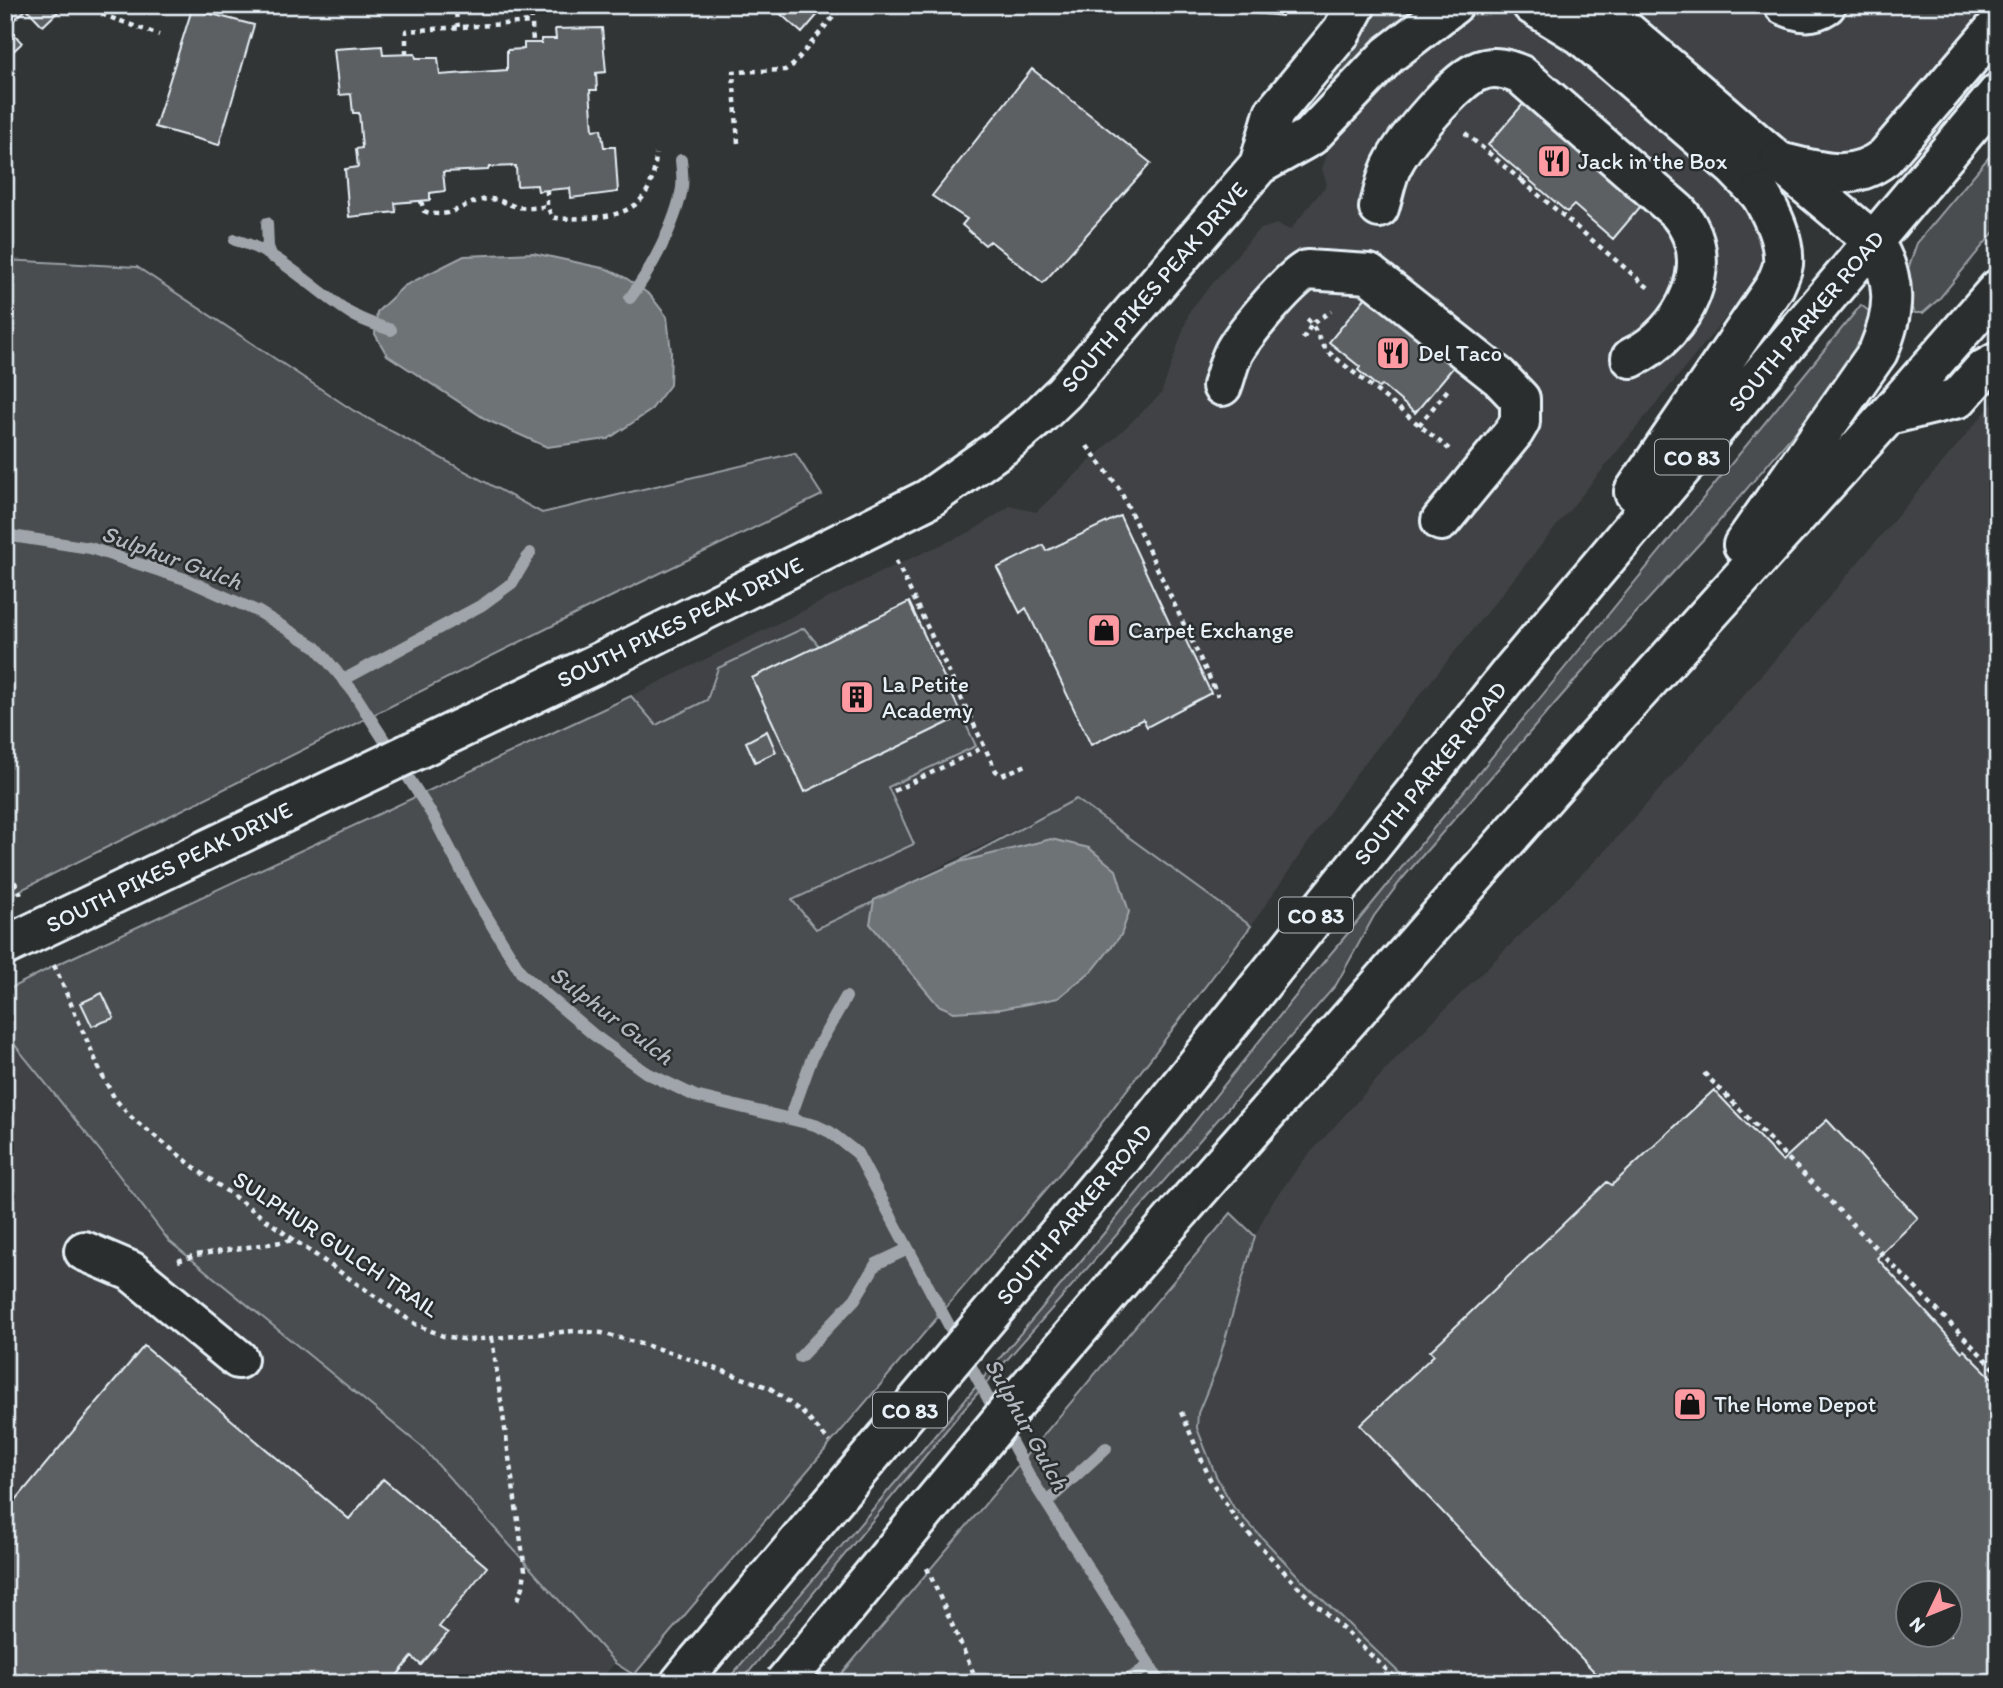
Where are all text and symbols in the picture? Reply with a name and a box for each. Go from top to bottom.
restaurant icon: Jack in the Box [1535,142,1573,180]
place label: Jack in the Box [1578,147,1728,175]
street label: SOUTH PIKES PEAK DRIVE [1055,176,1253,398]
street label: SOUTH PARKER ROAD [1722,225,1890,417]
restaurant icon: Del Taco [1374,334,1412,372]
place label: Del Taco [1418,339,1502,367]
road number: CO 83 [1655,440,1729,475]
water label: Sulphur Gulch [98,518,247,596]
street label: SOUTH PIKES PEAK DRIVE [552,550,808,694]
shop icon: Carpet Exchange [1085,611,1123,649]
place label: Carpet Exchange [1128,616,1294,644]
place label: La Petite Academy [882,670,973,724]
street label: SOUTH PARKER ROAD [1347,676,1513,870]
building icon: La Petite Academy [838,678,876,716]
street label: SOUTH PIKES PEAK DRIVE [41,795,297,939]
road number: CO 83 [1279,898,1353,932]
water label: Sulphur Gulch [545,959,680,1071]
street label: SOUTH PARKER ROAD [990,1118,1158,1310]
street label: SULPHUR GULCH TRAIL [228,1165,444,1323]
water label: Sulphur Gulch [979,1353,1076,1496]
shop icon: The Home Depot [1671,1385,1709,1423]
place label: The Home Depot [1714,1390,1876,1418]
road number: CO 83 [873,1392,947,1428]
north arrow [1895,1580,1965,1650]
text: N [1904,1613,1930,1638]

